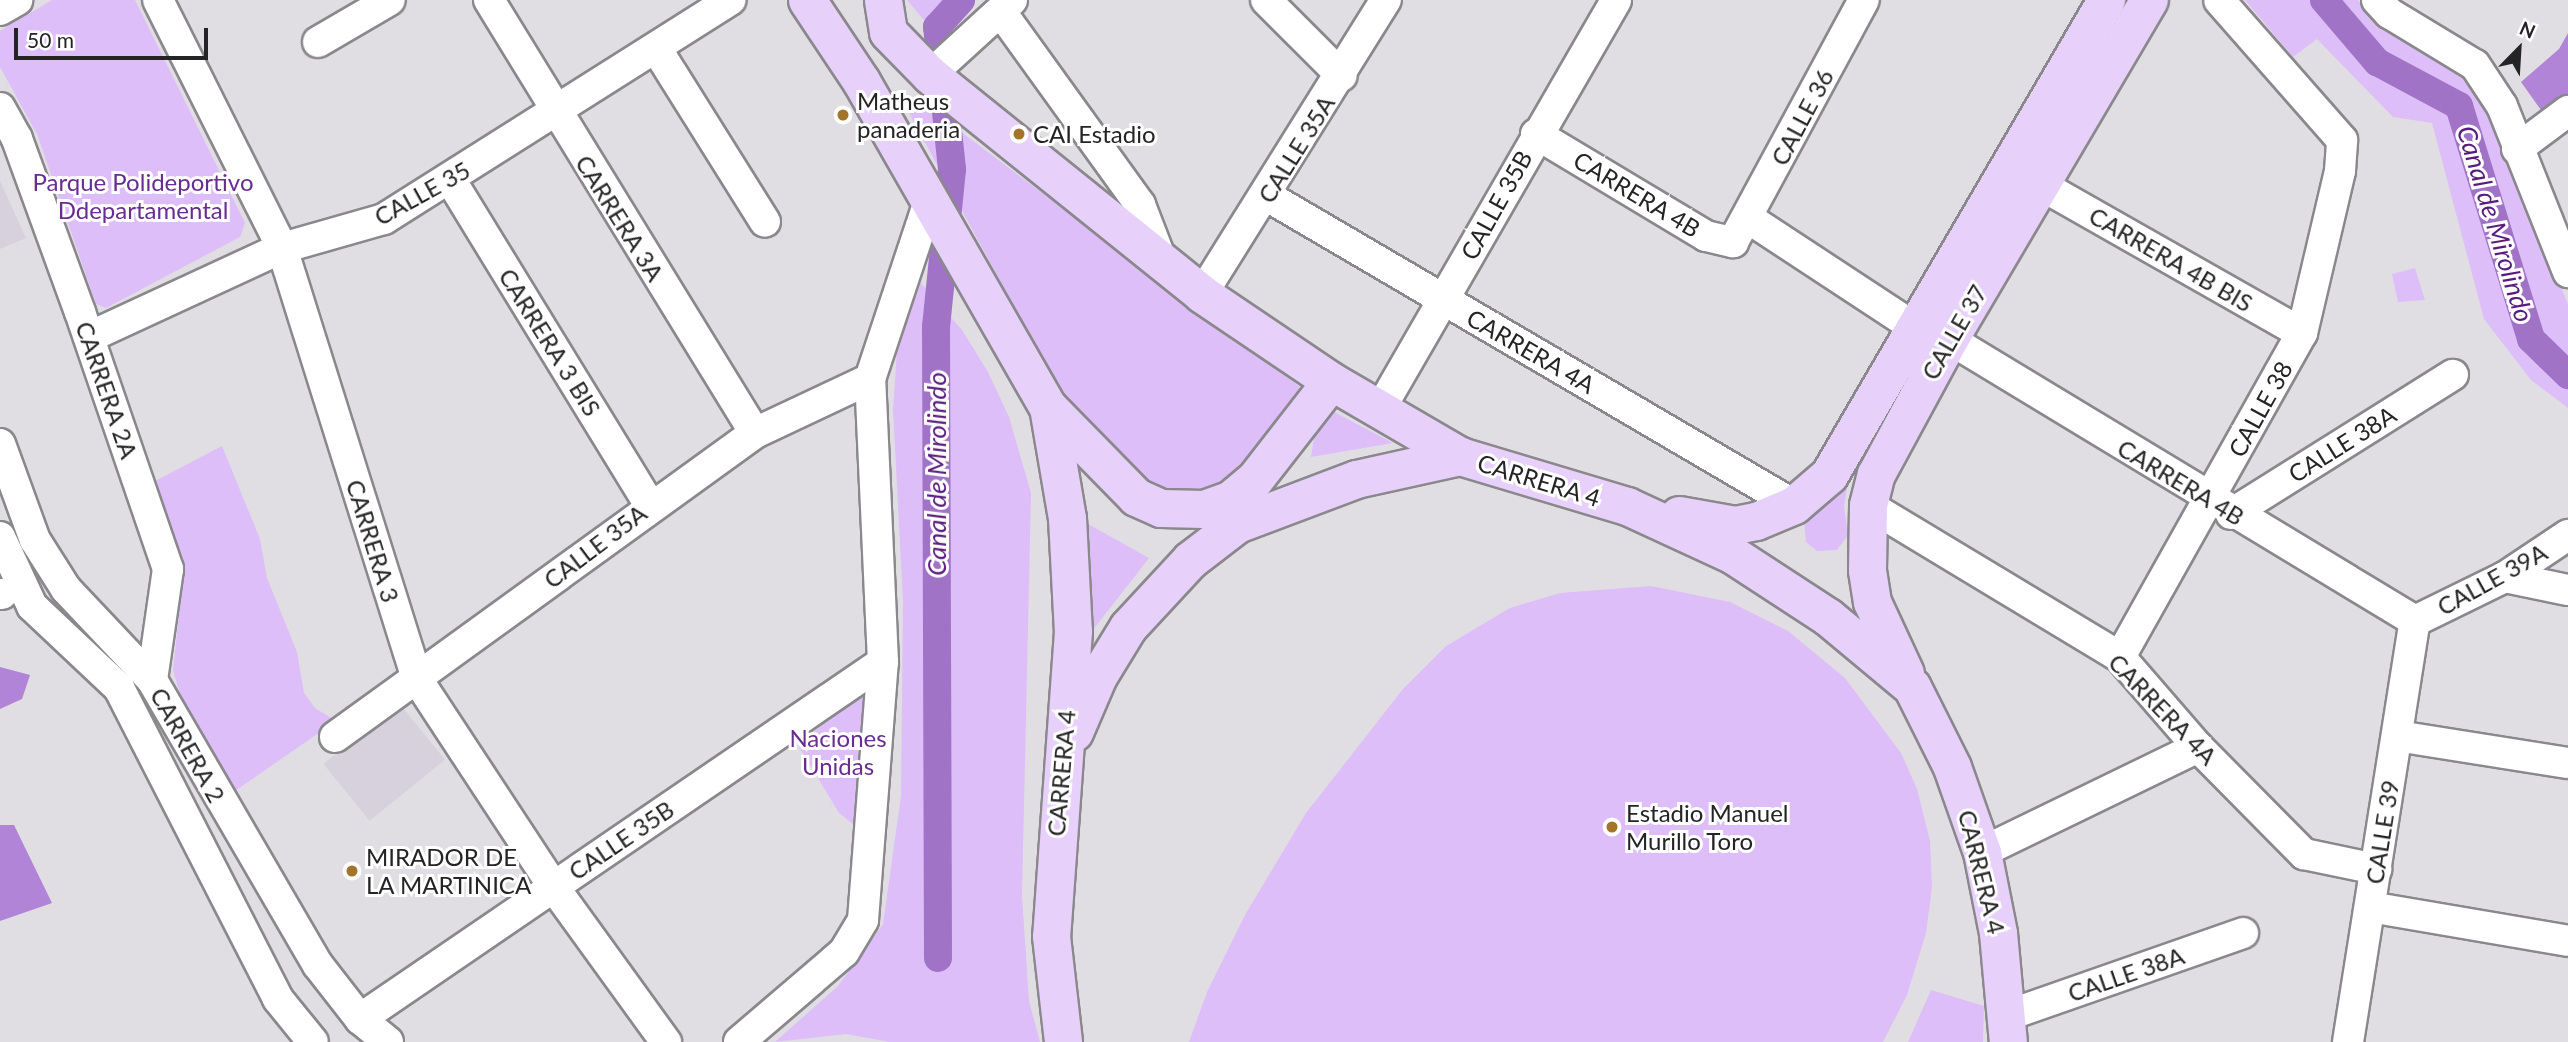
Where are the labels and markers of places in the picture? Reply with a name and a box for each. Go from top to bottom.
place label: Matheus panaderia [857,87,960,143]
marker: Matheus panaderia [835,107,851,123]
place label: CAI Estadio [1033,120,1156,148]
marker: CAI Estadio [1011,126,1027,142]
place label: Estadio Manuel Murillo Toro [1626,799,1789,855]
marker: Estadio Manuel Murillo Toro [1604,819,1620,835]
place label: MIRADOR DE LA MARTINICA [366,843,532,899]
marker: MIRADOR DE LA MARTINICA [344,863,360,879]

